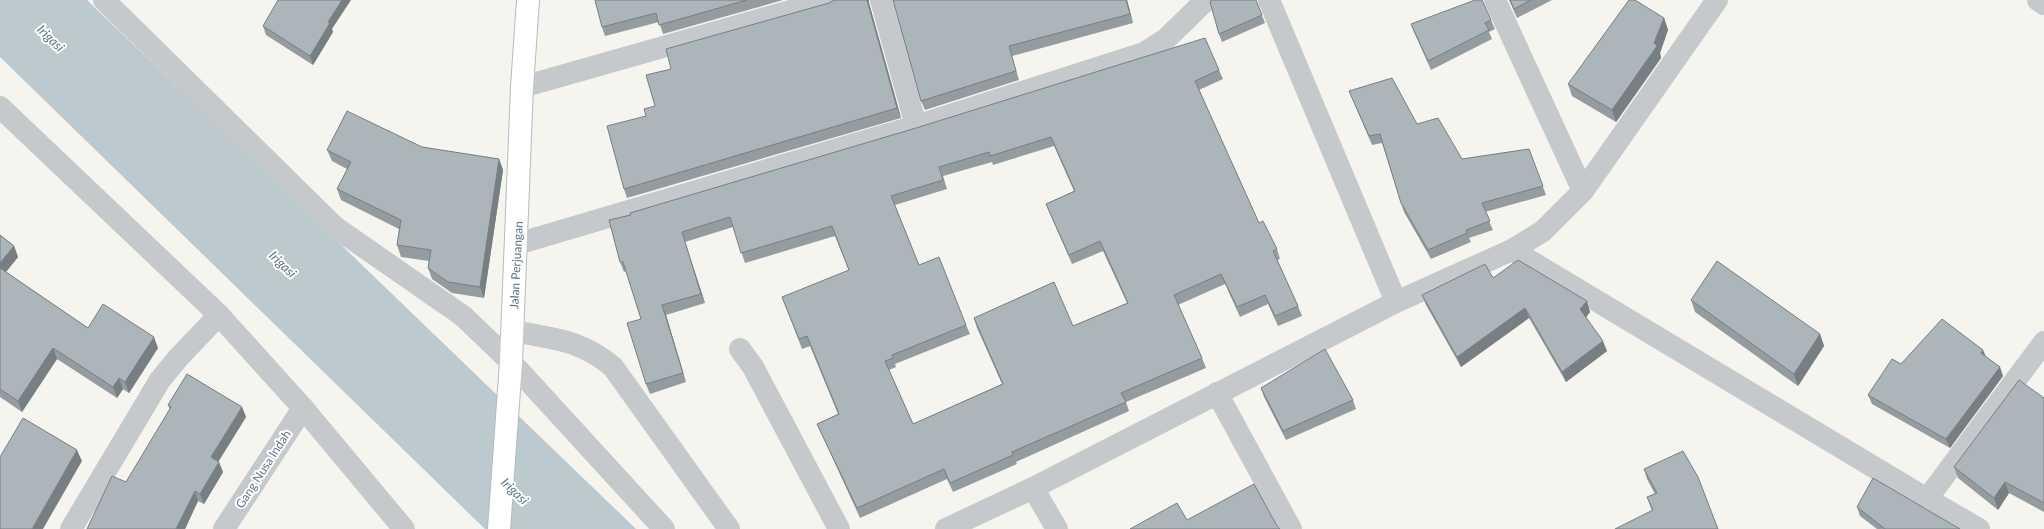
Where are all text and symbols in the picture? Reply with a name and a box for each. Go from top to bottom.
water label: Irigasi [34,21,68,55]
street label: Jalan Perjuangan [506,221,526,309]
water label: Irigasi [266,247,300,281]
street label: Gang Nusa Indah [232,427,294,511]
water label: Irigasi [498,474,532,508]

